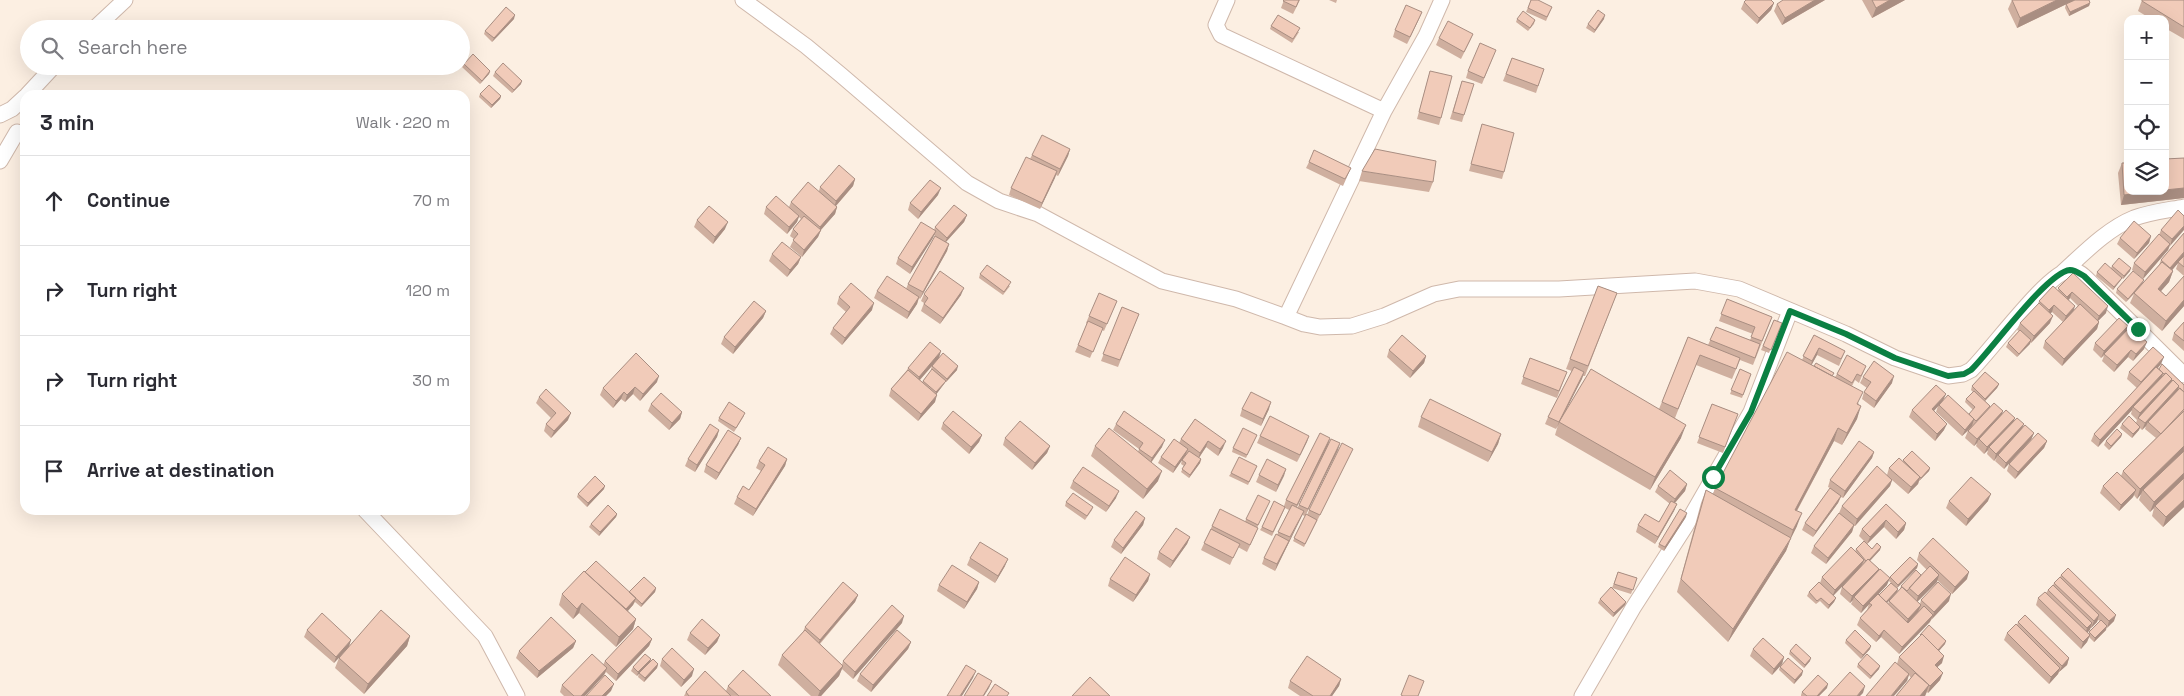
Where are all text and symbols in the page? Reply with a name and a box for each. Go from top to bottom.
map controls [2124,15,2169,195]
button: + [2124,15,2169,60]
search box [20,20,470,75]
icon: search [38,34,66,62]
text: Search here [78,35,188,60]
button: − [2124,60,2169,105]
button: locate [2124,105,2169,150]
text: 3 min [40,109,95,136]
text: Walk · 220 m [356,112,450,133]
button: layers [2124,150,2169,195]
icon: ahead [40,187,68,215]
text: Continue [87,188,170,213]
text: 70 m [413,190,450,211]
icon: right [40,277,68,305]
text: Turn right [87,278,177,303]
text: 120 m [406,280,450,301]
route end [2127,318,2150,341]
icon: right [40,367,68,395]
text: Turn right [87,368,177,393]
text: 30 m [412,370,450,391]
icon: arrive [40,457,68,485]
text: Arrive at destination [87,458,275,483]
route start [1702,466,1725,489]

